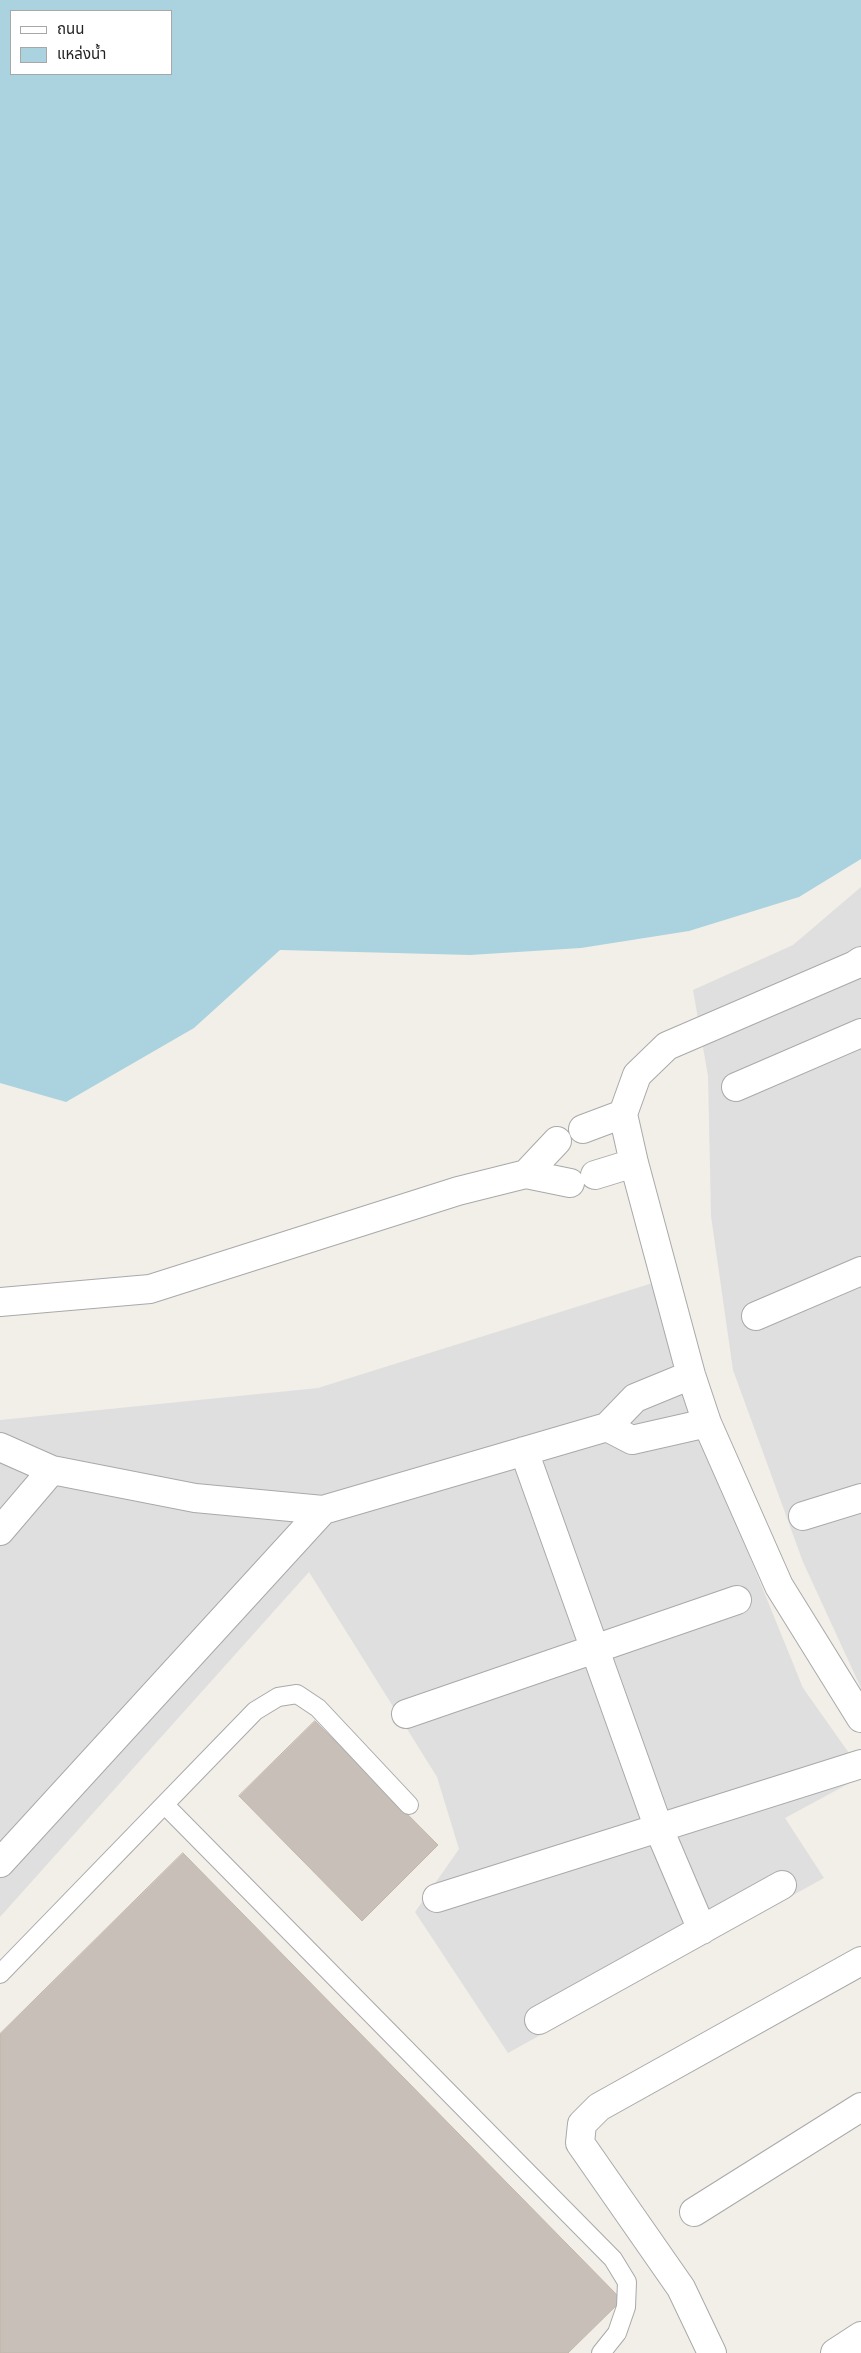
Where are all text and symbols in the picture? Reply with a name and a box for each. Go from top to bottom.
legend [10,10,172,75]
text: ถนน [57,21,84,40]
text: แหล่งน้ำ [57,46,106,65]

